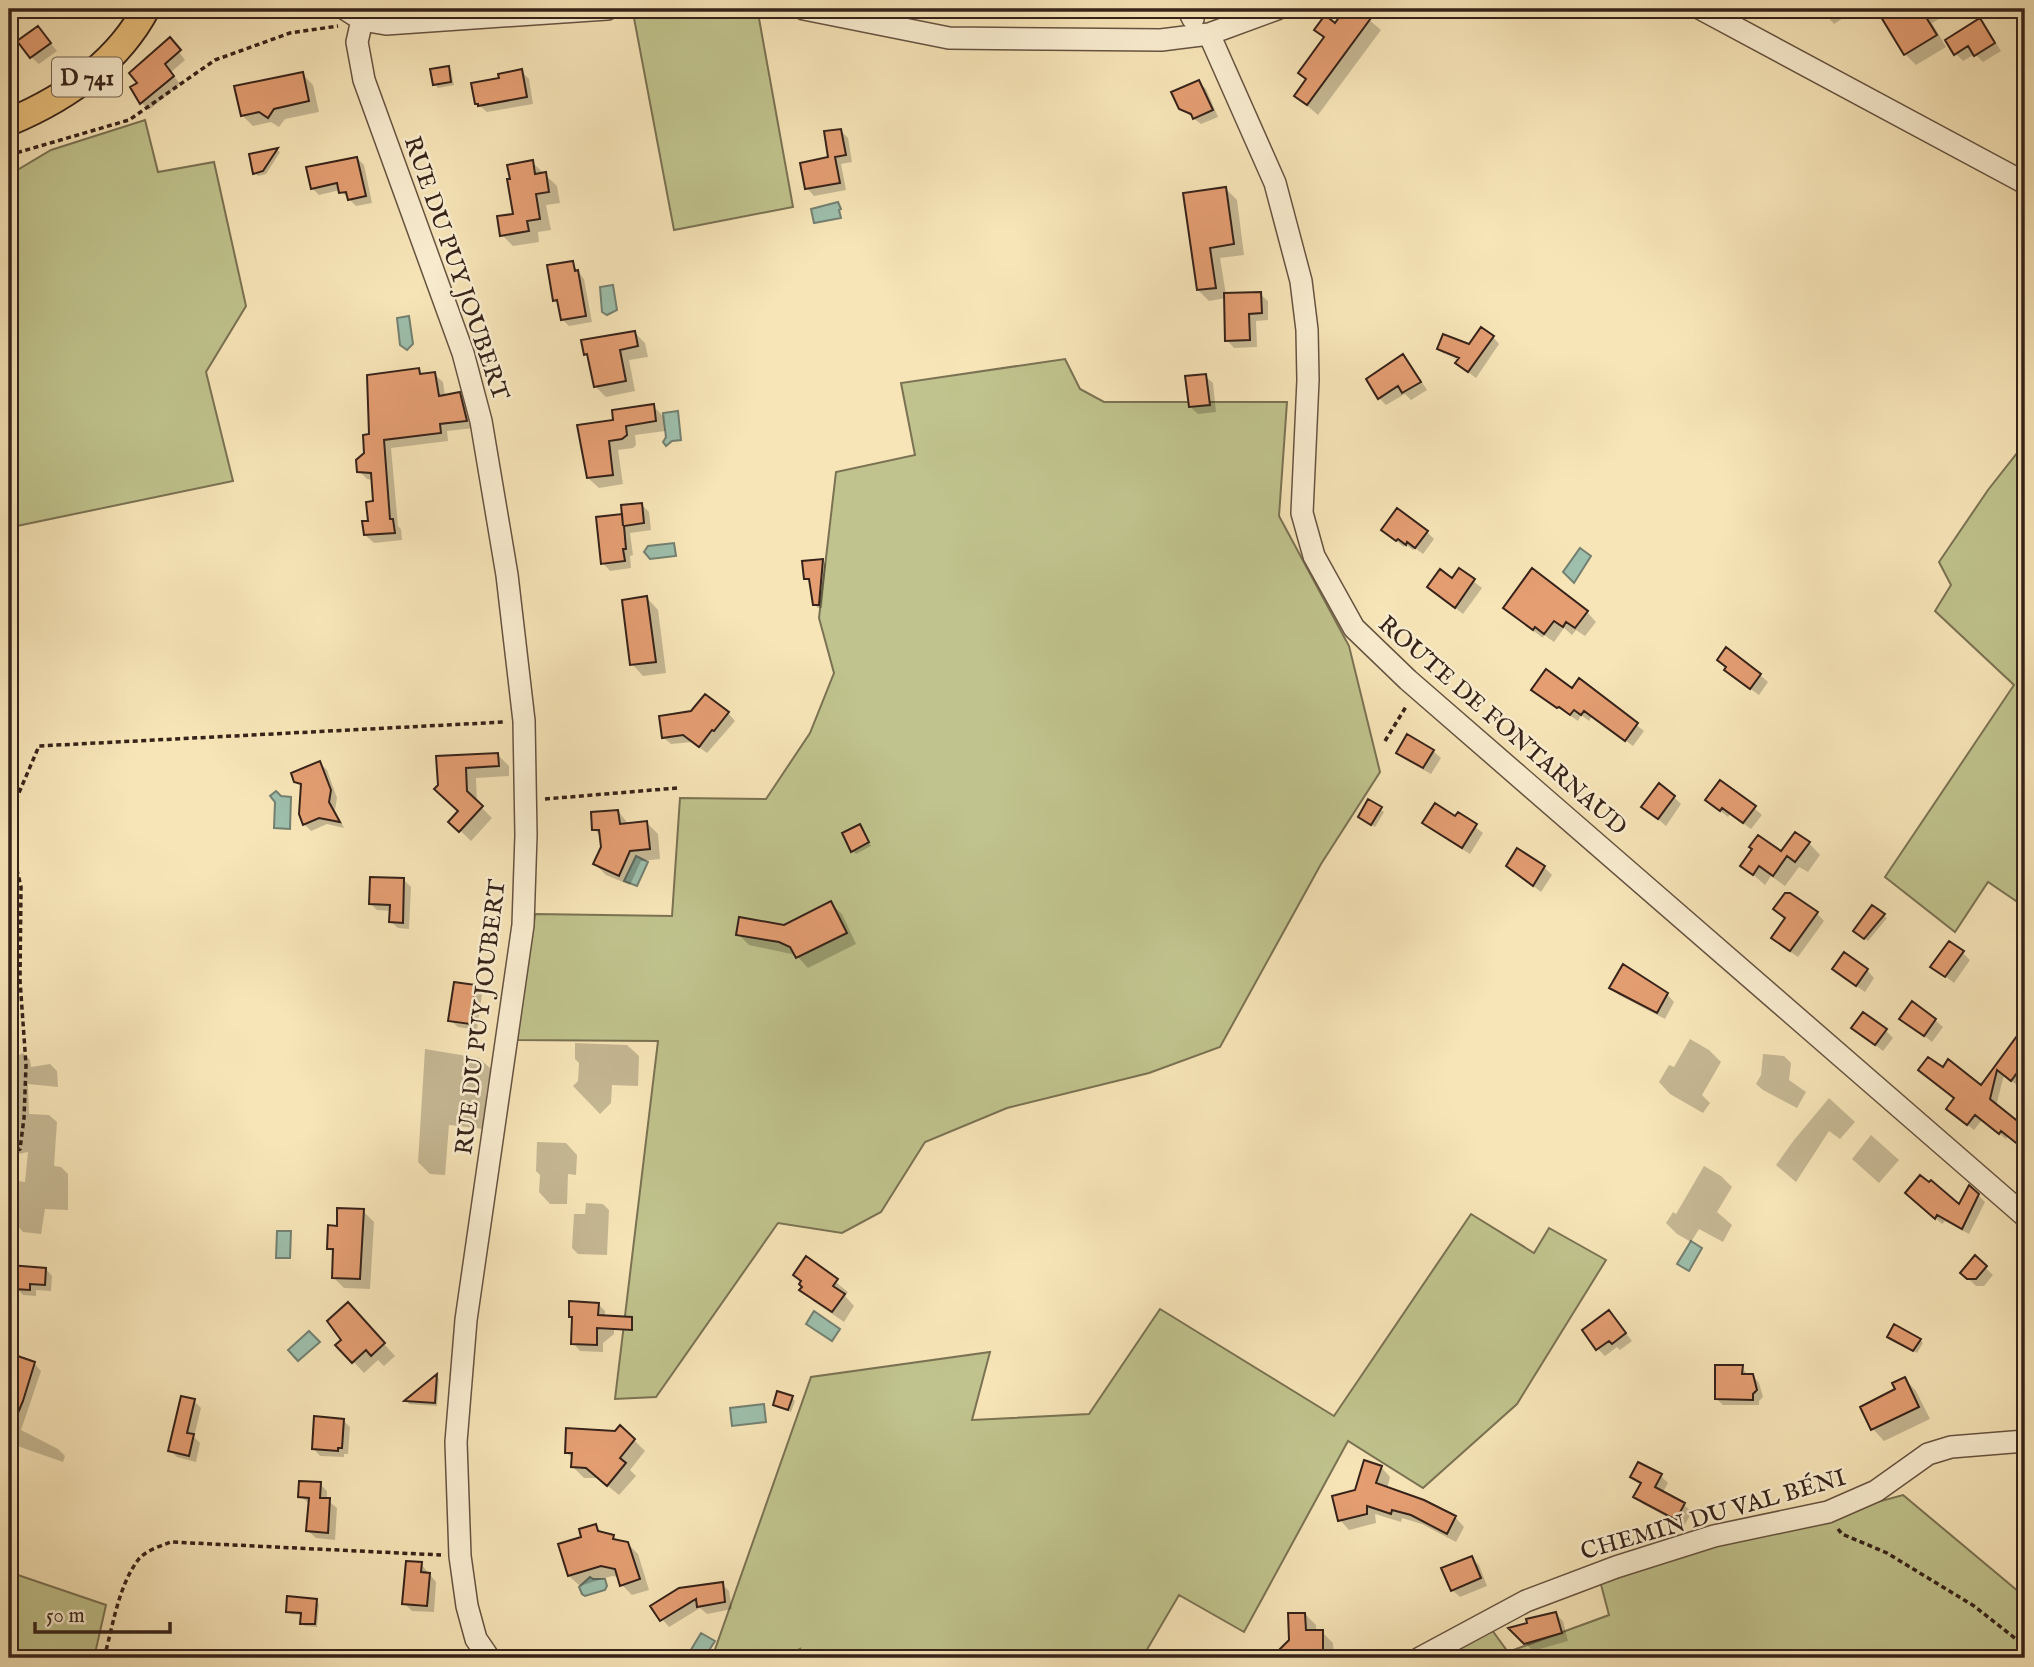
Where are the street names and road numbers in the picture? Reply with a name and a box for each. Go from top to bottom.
road number: D 741 [52,58,122,96]
street label: RUE DU PUY JOUBERT [396,132,516,405]
street label: ROUTE DE FONTARNAUD [1371,609,1633,843]
street label: RUE DU PUY JOUBERT [449,877,514,1157]
street label: CHEMIN DU VAL BÉNI [1577,1463,1850,1568]

